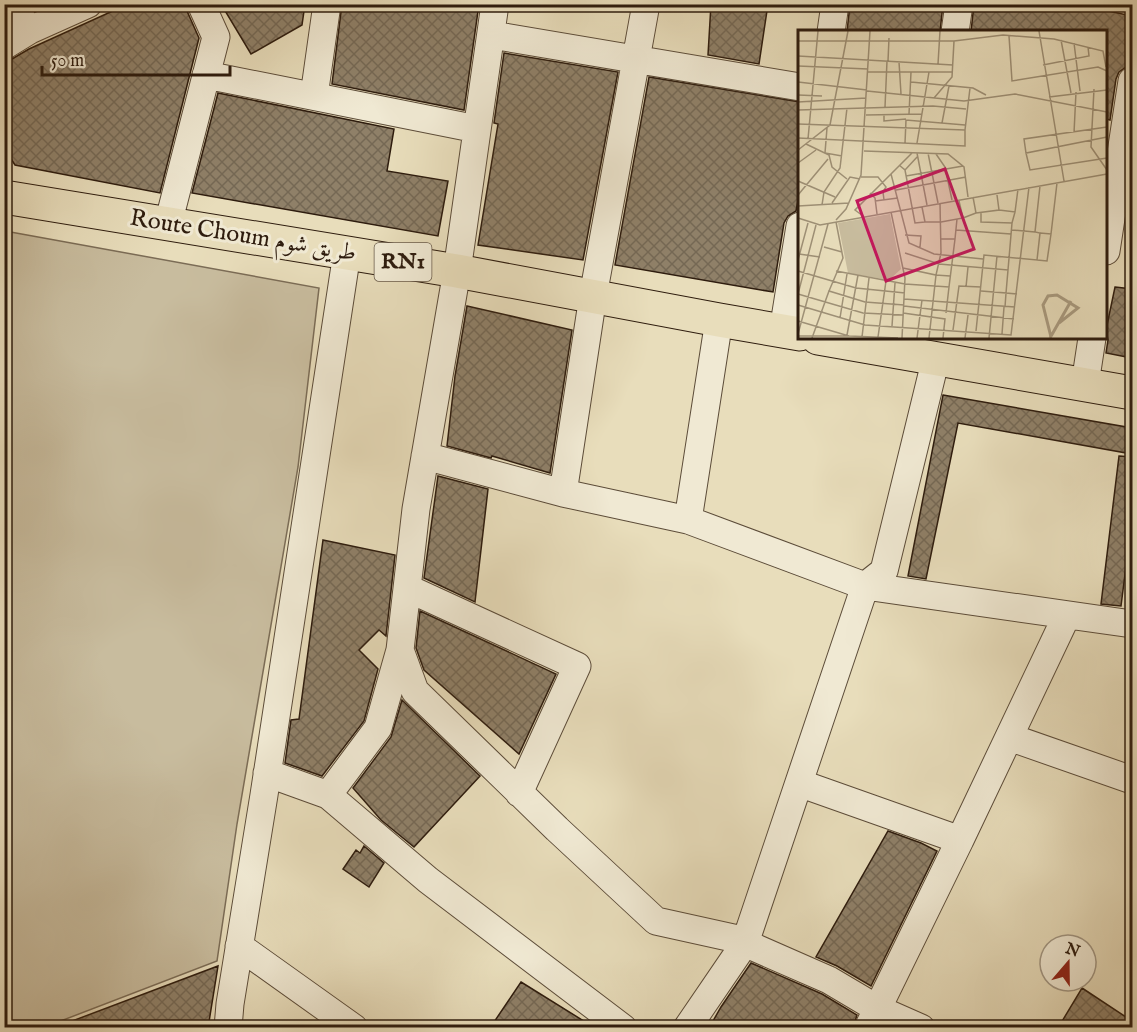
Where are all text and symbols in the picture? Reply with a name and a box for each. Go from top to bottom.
inset map [798,30,1107,339]
scale bar [42,39,230,77]
text: 50 m [51,50,84,73]
street label: Route Choum طريق شوم [127,203,358,273]
road number: RN1 [374,243,432,281]
north arrow [1038,933,1098,993]
text: N [1062,939,1083,963]

